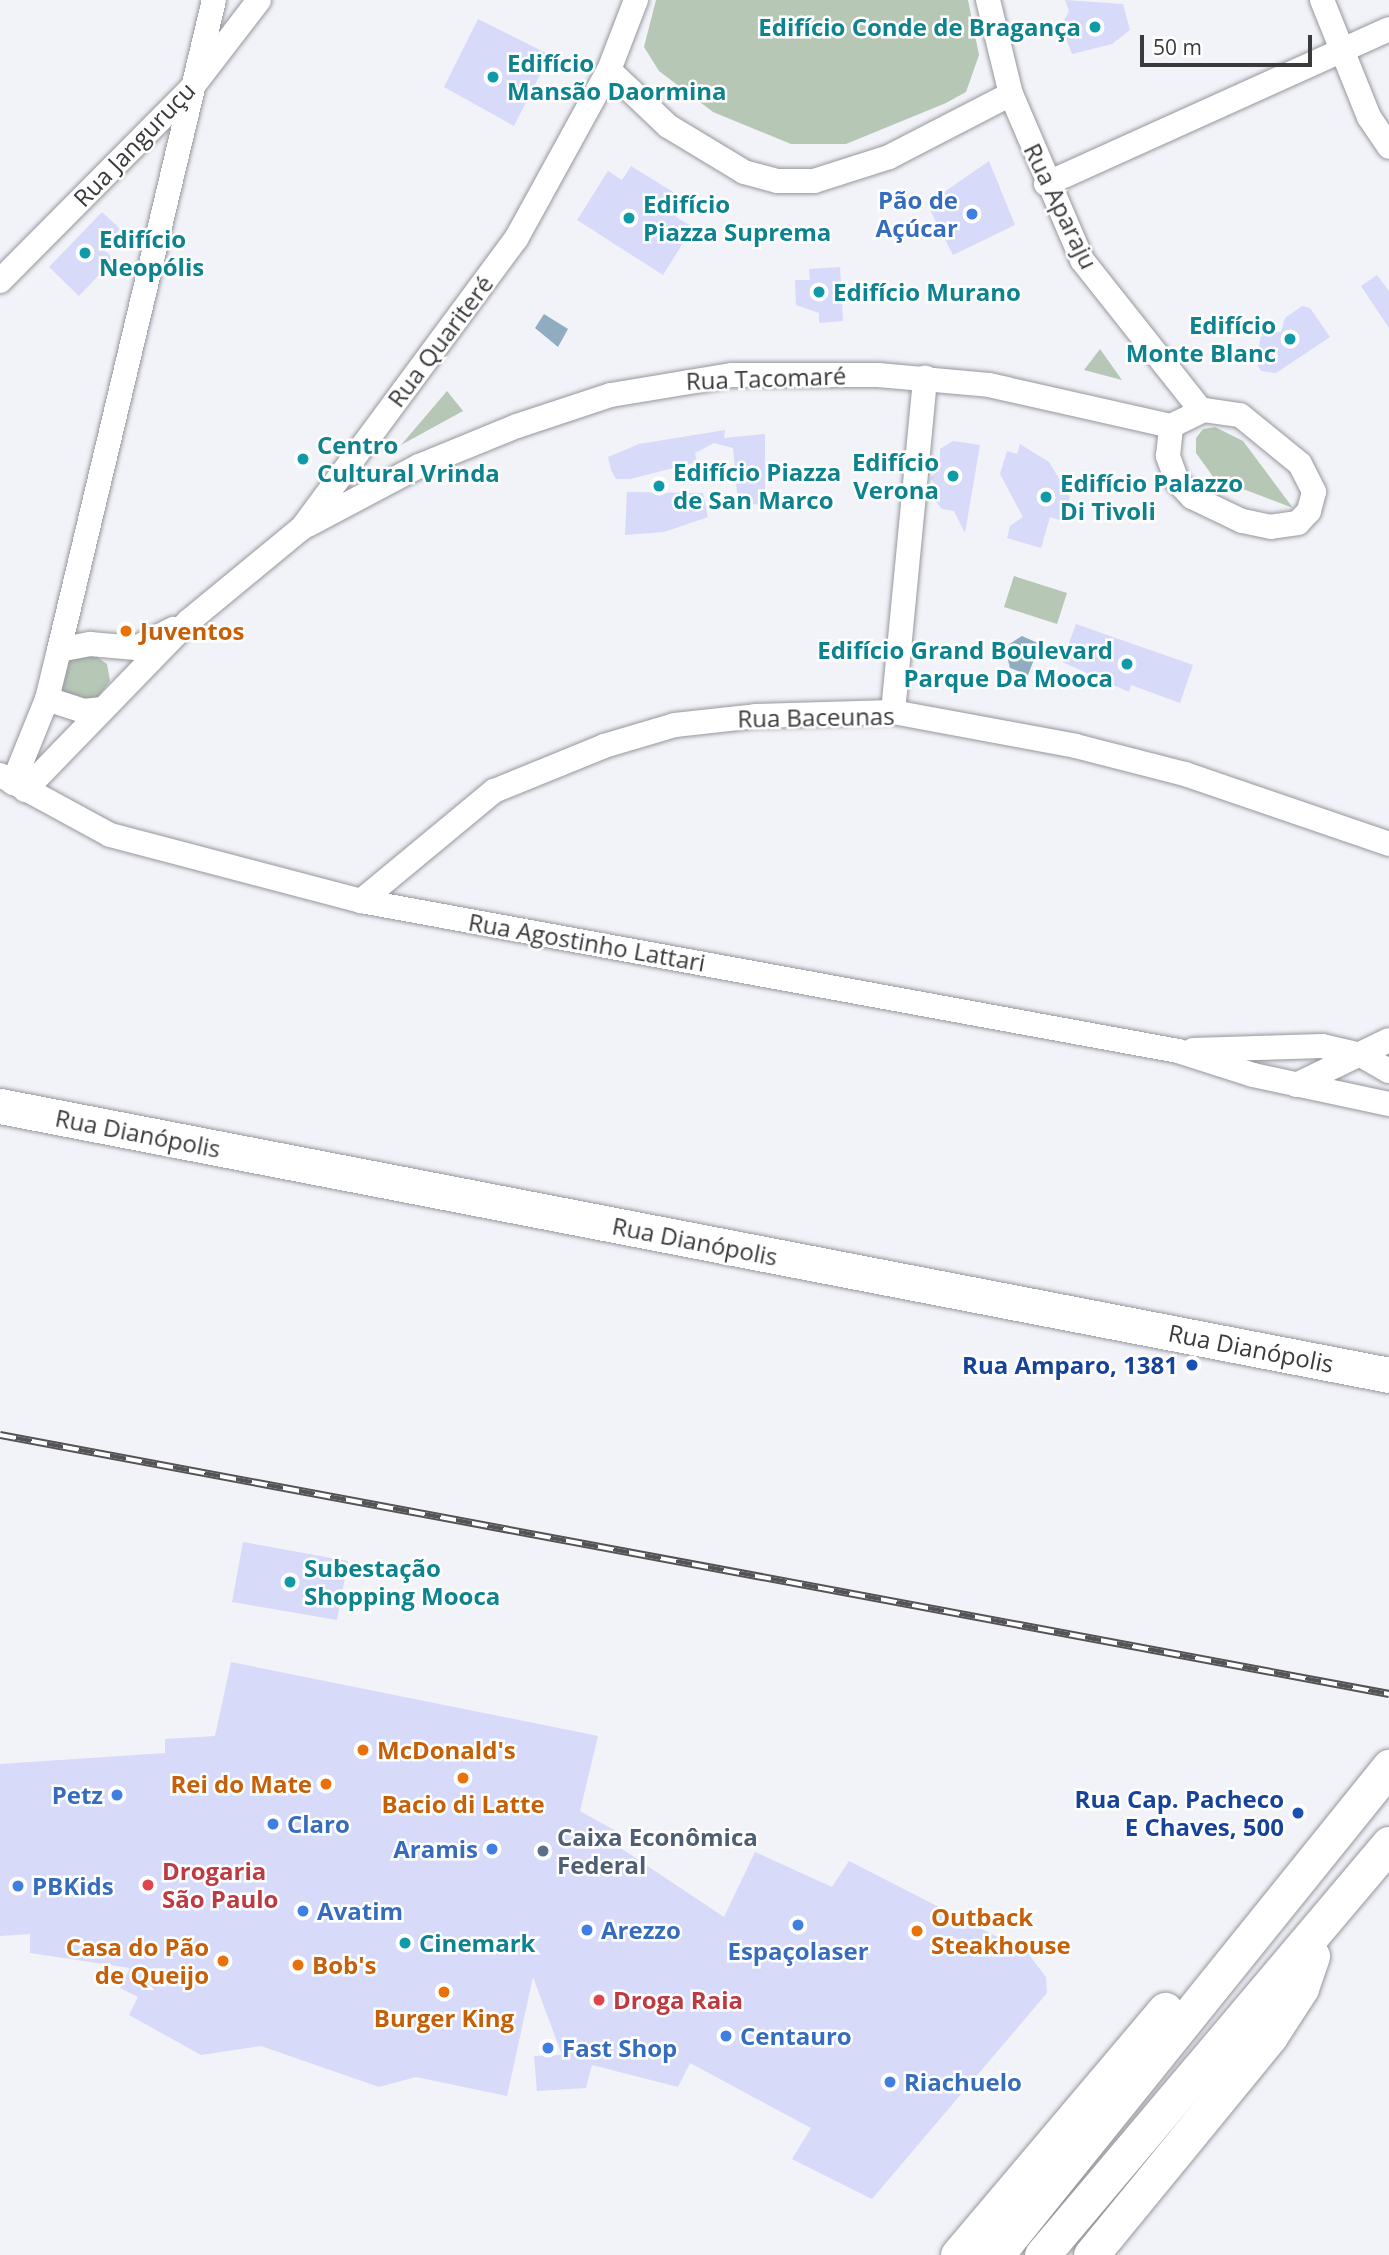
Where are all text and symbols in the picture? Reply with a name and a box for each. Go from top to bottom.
place label: Edifício Conde de Bragança [758,13,1081,41]
marker: Edifício Conde de Bragança [1087,19,1103,35]
scale bar [1144,21,1316,65]
text: 50 m [1153,33,1202,61]
place label: Edifício Mansão Daormina [507,49,727,105]
marker: Edifício Mansão Daormina [485,69,501,85]
street label: Rua Janguruçu [67,76,201,212]
street label: Rua Aparaju [1018,138,1104,274]
place label: Pão de Açúcar [876,186,958,242]
place label: Edifício Piazza Suprema [643,190,831,246]
marker: Pão de Açúcar [964,206,980,222]
marker: Edifício Piazza Suprema [621,210,637,226]
place label: Edifício Neopólis [99,225,204,281]
marker: Edifício Neopólis [77,245,93,261]
street label: Rua Quariteré [381,270,499,412]
place label: Edifício Murano [833,278,1021,306]
marker: Edifício Murano [811,284,827,300]
place label: Edifício Monte Blanc [1126,311,1276,367]
marker: Edifício Monte Blanc [1282,331,1298,347]
street label: Rua Tacomaré [685,361,847,395]
place label: Centro Cultural Vrinda [317,431,500,487]
place label: Edifício Verona [852,448,939,504]
marker: Centro Cultural Vrinda [295,451,311,467]
place label: Edifício Piazza de San Marco [673,458,841,514]
marker: Edifício Verona [945,468,961,484]
place label: Edifício Palazzo Di Tivoli [1060,469,1243,525]
marker: Edifício Piazza de San Marco [651,478,667,494]
marker: Edifício Palazzo Di Tivoli [1038,489,1054,505]
place label: Juventos [140,617,245,645]
marker: Juventos [118,623,134,639]
place label: Edifício Grand Boulevard Parque Da Mooca [817,636,1113,692]
marker: Edifício Grand Boulevard Parque Da Mooca [1119,656,1135,672]
street label: Rua Baceunas [737,701,895,733]
street label: Rua Agostinho Lattari [466,907,708,977]
street label: Rua Dianópolis [53,1103,223,1163]
street label: Rua Dianópolis [610,1211,780,1271]
street label: Rua Dianópolis [1166,1318,1336,1378]
place label: Rua Amparo, 1381 [962,1351,1178,1379]
marker: Rua Amparo, 1381 [1184,1357,1200,1373]
place label: Subestação Shopping Mooca [304,1554,500,1610]
marker: Subestação Shopping Mooca [282,1574,298,1590]
place label: McDonald's [377,1736,516,1764]
marker: McDonald's [355,1742,371,1758]
place label: Rei do Mate [170,1770,312,1798]
marker: Bacio di Latte [455,1770,471,1786]
marker: Rei do Mate [318,1776,334,1792]
place label: Petz [52,1781,103,1809]
place label: Rua Cap. Pacheco E Chaves, 500 [1075,1785,1284,1841]
marker: Petz [109,1787,125,1803]
place label: Bacio di Latte [381,1790,545,1818]
marker: Rua Cap. Pacheco E Chaves, 500 [1290,1805,1306,1821]
place label: Claro [287,1810,350,1838]
marker: Claro [265,1816,281,1832]
place label: Caixa Econômica Federal [557,1823,758,1879]
place label: Aramis [393,1835,478,1863]
marker: Aramis [484,1841,500,1857]
marker: Caixa Econômica Federal [535,1843,551,1859]
place label: Drogaria São Paulo [162,1857,278,1913]
place label: PBKids [32,1872,114,1900]
marker: Drogaria São Paulo [140,1877,156,1893]
marker: PBKids [10,1878,26,1894]
place label: Avatim [317,1897,403,1925]
marker: Avatim [295,1903,311,1919]
place label: Outback Steakhouse [931,1903,1071,1959]
place label: Arezzo [601,1916,681,1944]
marker: Espaçolaser [790,1917,806,1933]
marker: Arezzo [579,1922,595,1938]
marker: Outback Steakhouse [909,1923,925,1939]
place label: Cinemark [419,1929,535,1957]
place label: Casa do Pão de Queijo [66,1933,209,1989]
marker: Cinemark [397,1935,413,1951]
place label: Espaçolaser [727,1937,869,1965]
place label: Bob's [312,1951,376,1979]
marker: Casa do Pão de Queijo [215,1953,231,1969]
marker: Bob's [290,1957,306,1973]
marker: Burger King [436,1984,452,2000]
place label: Droga Raia [613,1986,743,2014]
marker: Droga Raia [591,1992,607,2008]
place label: Burger King [374,2004,514,2032]
place label: Centauro [740,2022,852,2050]
marker: Centauro [718,2028,734,2044]
place label: Fast Shop [562,2034,677,2062]
marker: Fast Shop [540,2040,556,2056]
place label: Riachuelo [904,2068,1022,2096]
marker: Riachuelo [882,2074,898,2090]

